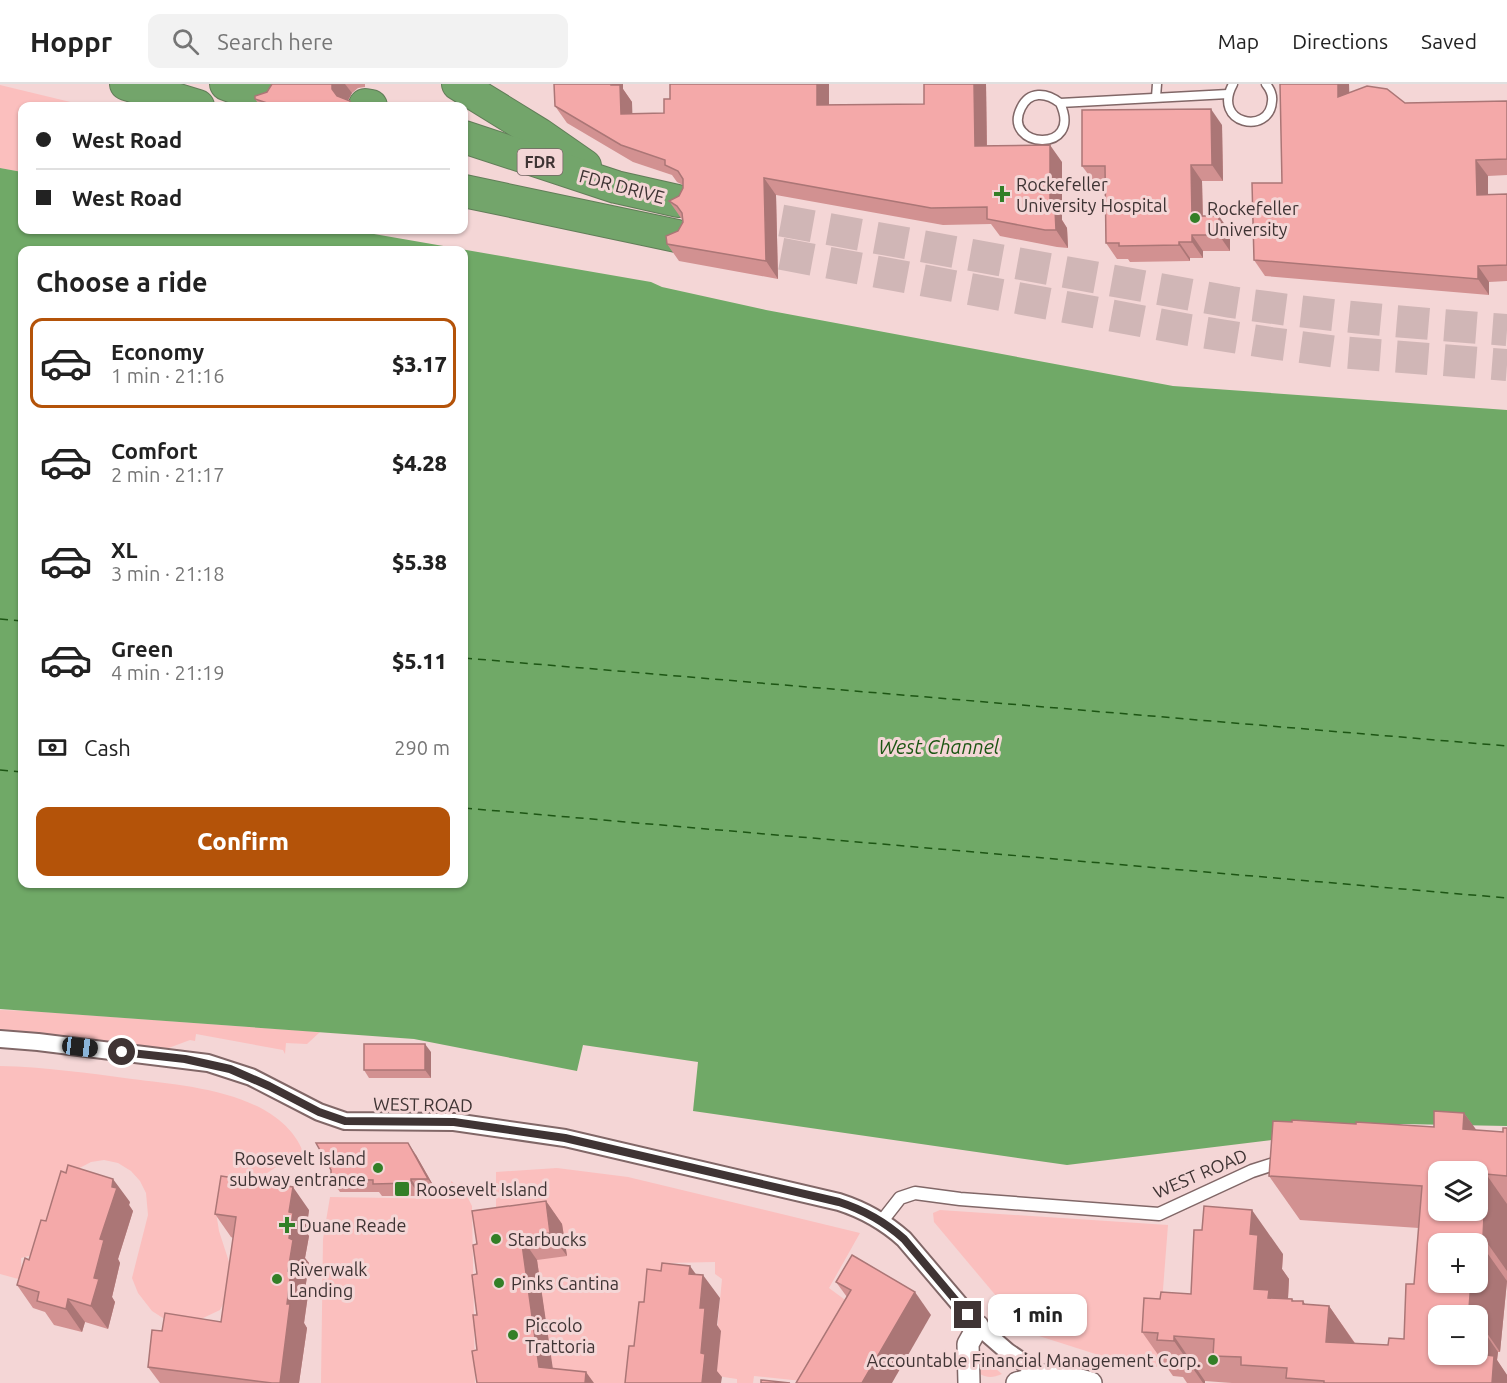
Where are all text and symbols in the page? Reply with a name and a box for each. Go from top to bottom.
search box [148,14,568,68]
icon: search [169,25,202,58]
text: Hoppr [30,26,112,57]
text: Search here [217,29,334,54]
text: Map [1218,29,1259,53]
text: Directions [1292,29,1388,53]
text: Saved [1421,29,1477,53]
text: West Road [72,127,182,152]
road number: FDR [518,149,562,175]
street label: FDR DRIVE [577,165,667,207]
place label: Rockefeller University Hospital [1016,174,1168,215]
text: West Road [72,185,182,210]
marker: Rockefeller University Hospital [993,185,1011,203]
place label: Rockefeller University [1207,198,1299,239]
marker: Rockefeller University [1188,211,1202,225]
text: Choose a ride [36,267,208,297]
icon: car [39,336,93,390]
text: Economy [111,339,204,364]
text: $3.17 [392,351,447,376]
text: 1 min · 21:16 [111,364,225,387]
icon: car [39,435,93,489]
text: Comfort [111,438,198,463]
text: $4.28 [392,450,447,475]
text: 2 min · 21:17 [111,463,225,486]
icon: car [39,534,93,588]
text: XL [111,537,138,562]
text: $5.38 [392,549,447,574]
text: 3 min · 21:18 [111,562,225,585]
icon: car [39,633,93,687]
text: Green [111,636,173,661]
text: $5.11 [392,648,447,673]
text: 4 min · 21:19 [111,661,225,684]
icon: cash [36,731,69,764]
text: Cash [84,735,131,760]
water label: West Channel [879,735,1000,758]
text: 290 m [394,736,450,759]
button: Confirm [36,807,450,876]
car [61,1036,99,1058]
route start [108,1038,135,1065]
street label: WEST ROAD [373,1093,473,1115]
street label: WEST ROAD [1150,1144,1250,1202]
place label: Roosevelt Island subway entrance [230,1148,366,1189]
marker: Roosevelt Island subway entrance [371,1161,385,1175]
map controls [1428,1161,1488,1365]
button: layers [1428,1161,1488,1221]
place label: Roosevelt Island [416,1179,548,1199]
marker: Roosevelt Island [393,1180,411,1198]
place label: Duane Reade [299,1215,406,1235]
marker: Duane Reade [280,1218,294,1232]
place label: Starbucks [508,1229,587,1249]
marker: Starbucks [489,1232,503,1246]
button: + [1428,1233,1488,1293]
place label: Riverwalk Landing [289,1259,367,1300]
marker: Riverwalk Landing [270,1272,284,1286]
place label: Pinks Cantina [511,1273,619,1293]
marker: Pinks Cantina [492,1276,506,1290]
callout: 1 min [989,1294,1088,1336]
route end [954,1301,981,1328]
text: 1 min [1012,1303,1063,1326]
button: − [1428,1305,1488,1365]
place label: Piccolo Trattoria [525,1315,596,1356]
marker: Piccolo Trattoria [506,1328,520,1342]
place label: Accountable Financial Management Corp. [867,1350,1201,1370]
marker: Accountable Financial Management Corp. [1206,1353,1220,1367]

